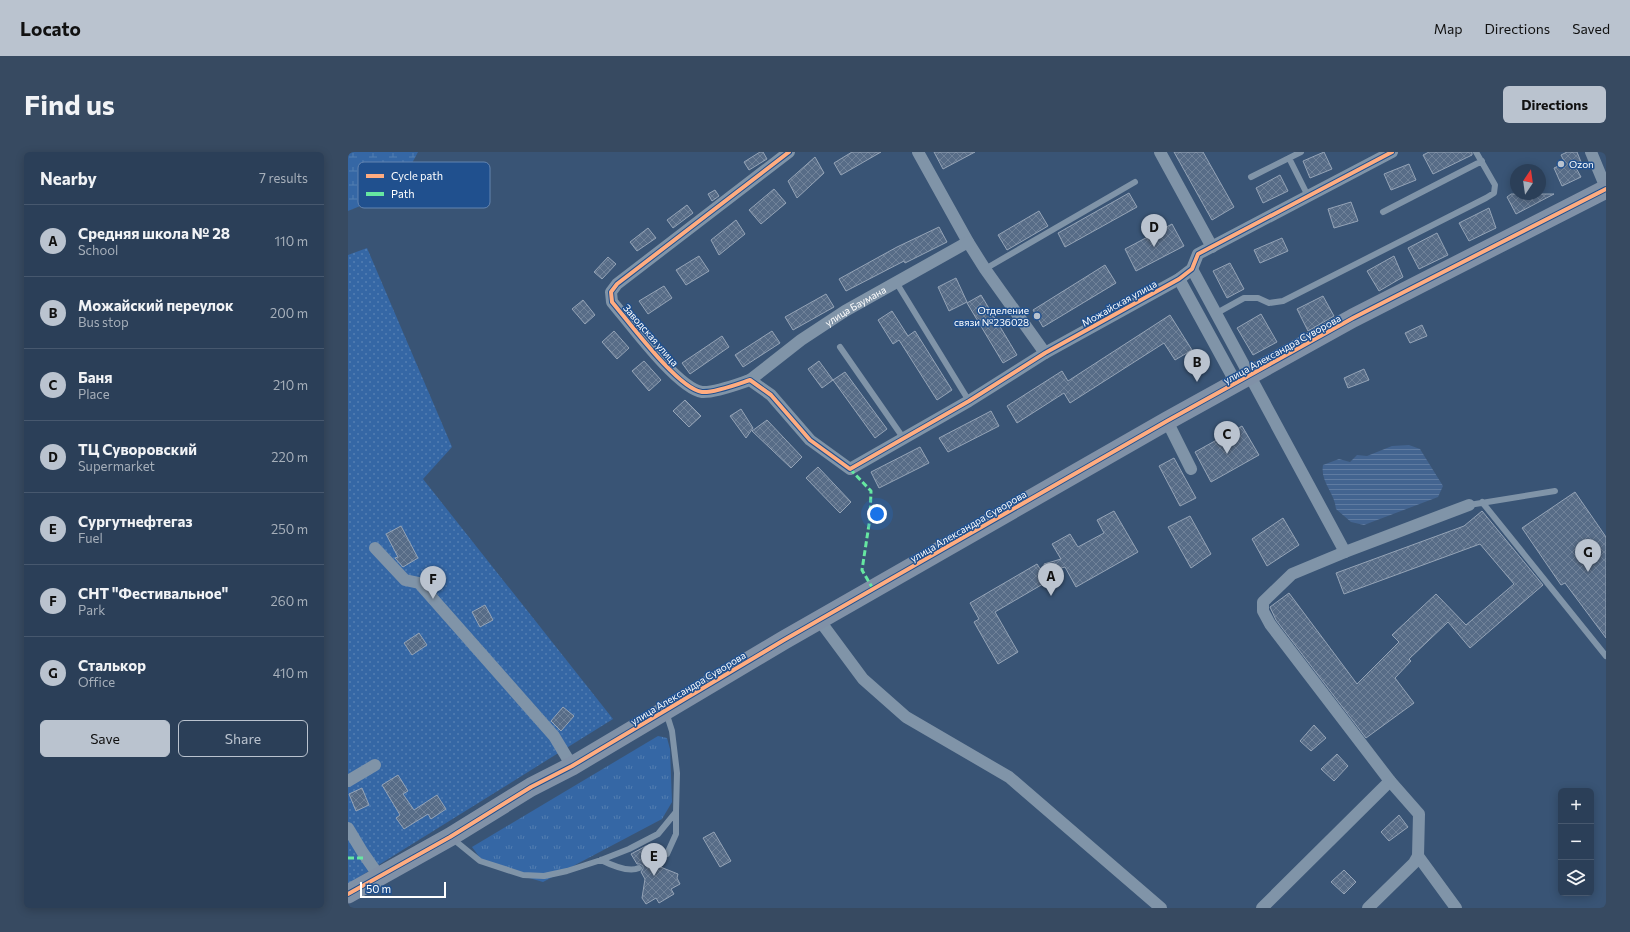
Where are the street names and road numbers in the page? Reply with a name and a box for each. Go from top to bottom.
street label: Можайская улица [1079,277,1159,329]
street label: улица Баумана [822,283,888,329]
street label: Заводская улица [621,302,681,368]
street label: улица Александра Суворова [1221,312,1343,386]
street label: улица Александра Суворова [908,488,1028,564]
street label: улица Александра Суворова [628,649,748,727]

